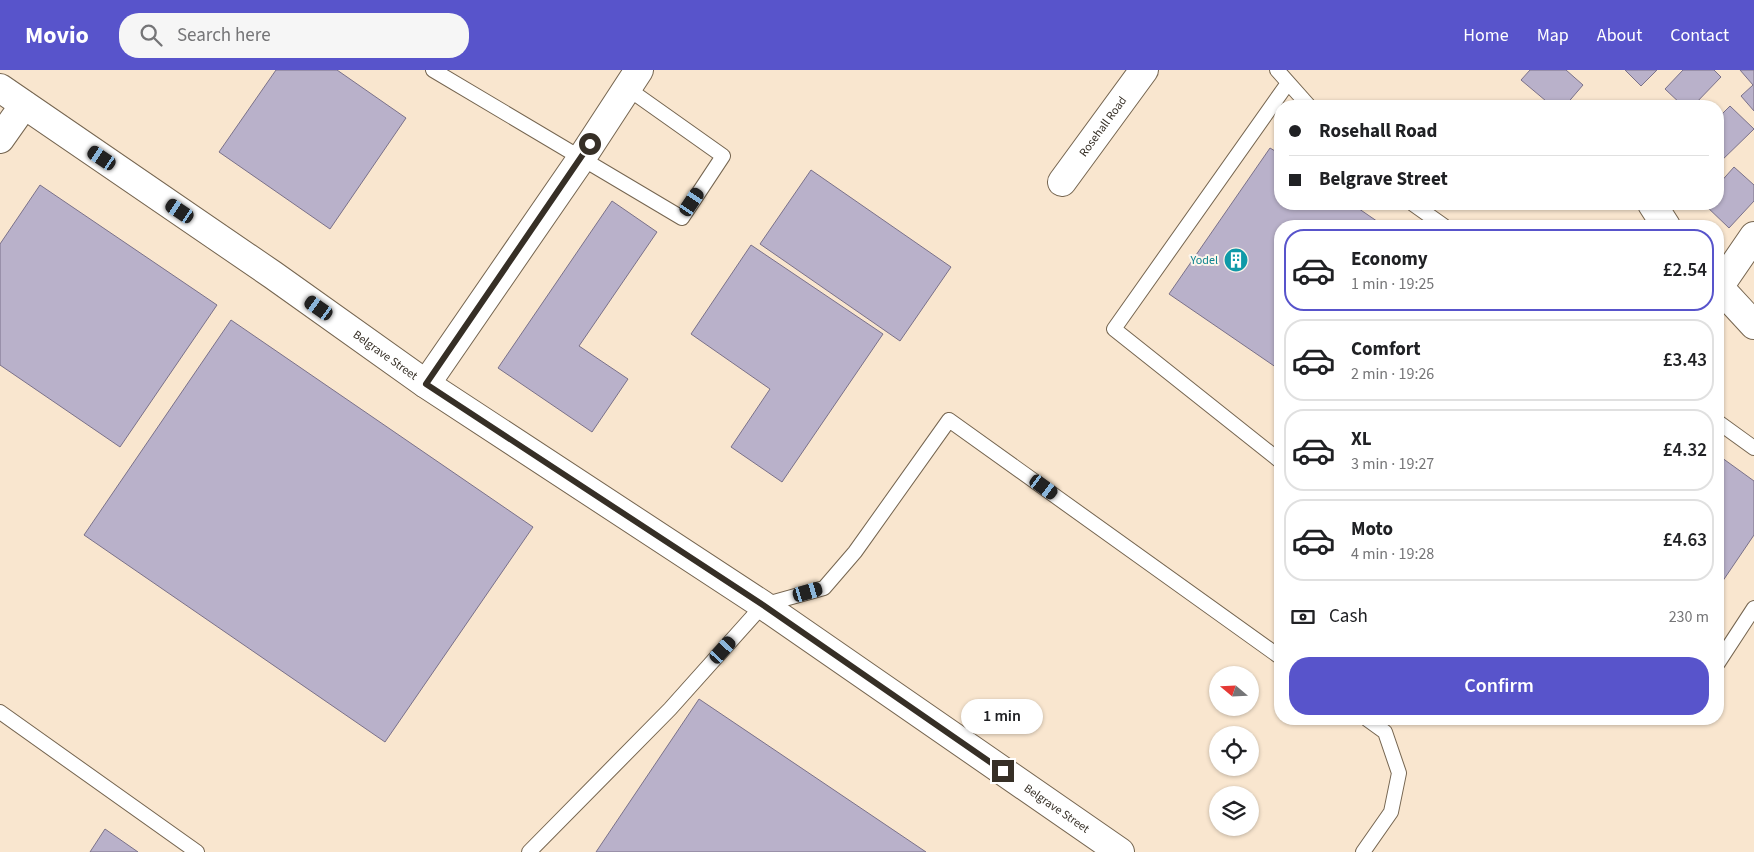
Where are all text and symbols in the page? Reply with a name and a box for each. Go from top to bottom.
search box [119,13,469,58]
text: Movio [25,18,89,53]
icon: search [137,21,165,49]
text: Search here [177,22,271,49]
text: Home [1463,23,1509,48]
text: Map [1537,23,1569,48]
text: About [1597,23,1642,48]
text: Contact [1670,23,1729,48]
street label: Rosehall Road [1075,93,1131,160]
text: Rosehall Road [1319,118,1437,145]
route start [579,133,601,155]
car [85,143,118,173]
text: Belgrave Street [1319,166,1448,193]
car [677,185,706,219]
car [163,196,196,226]
text: Economy [1351,246,1428,273]
building icon: Yodel [1223,247,1249,273]
icon: car [1291,248,1336,293]
place label: Yodel [1190,252,1218,269]
text: £2.54 [1663,257,1707,284]
text: 1 min · 19:25 [1351,273,1434,295]
car [302,293,335,323]
street label: Belgrave Street [349,327,421,385]
text: Comfort [1351,336,1421,363]
icon: car [1291,338,1336,383]
text: £3.43 [1663,347,1707,374]
text: 2 min · 19:26 [1351,363,1434,385]
text: XL [1351,426,1372,453]
icon: car [1291,428,1336,473]
text: £4.32 [1663,437,1707,464]
text: 3 min · 19:27 [1351,453,1434,475]
car [1027,472,1060,502]
text: Moto [1351,516,1393,543]
icon: car [1291,518,1336,563]
text: £4.63 [1663,527,1707,554]
text: 4 min · 19:28 [1351,543,1434,565]
car [791,581,824,603]
icon: cash [1289,603,1317,631]
text: Cash [1329,603,1368,630]
text: 230 m [1669,606,1709,628]
car [707,634,738,666]
button: Confirm [1289,657,1709,715]
north arrow [1209,666,1259,716]
map controls [1209,666,1259,836]
callout: 1 min [962,698,1044,734]
text: 1 min [983,705,1021,727]
button: locate [1209,726,1259,776]
route end [992,760,1014,782]
street label: Belgrave Street [1020,780,1093,837]
button: layers [1209,786,1259,836]

